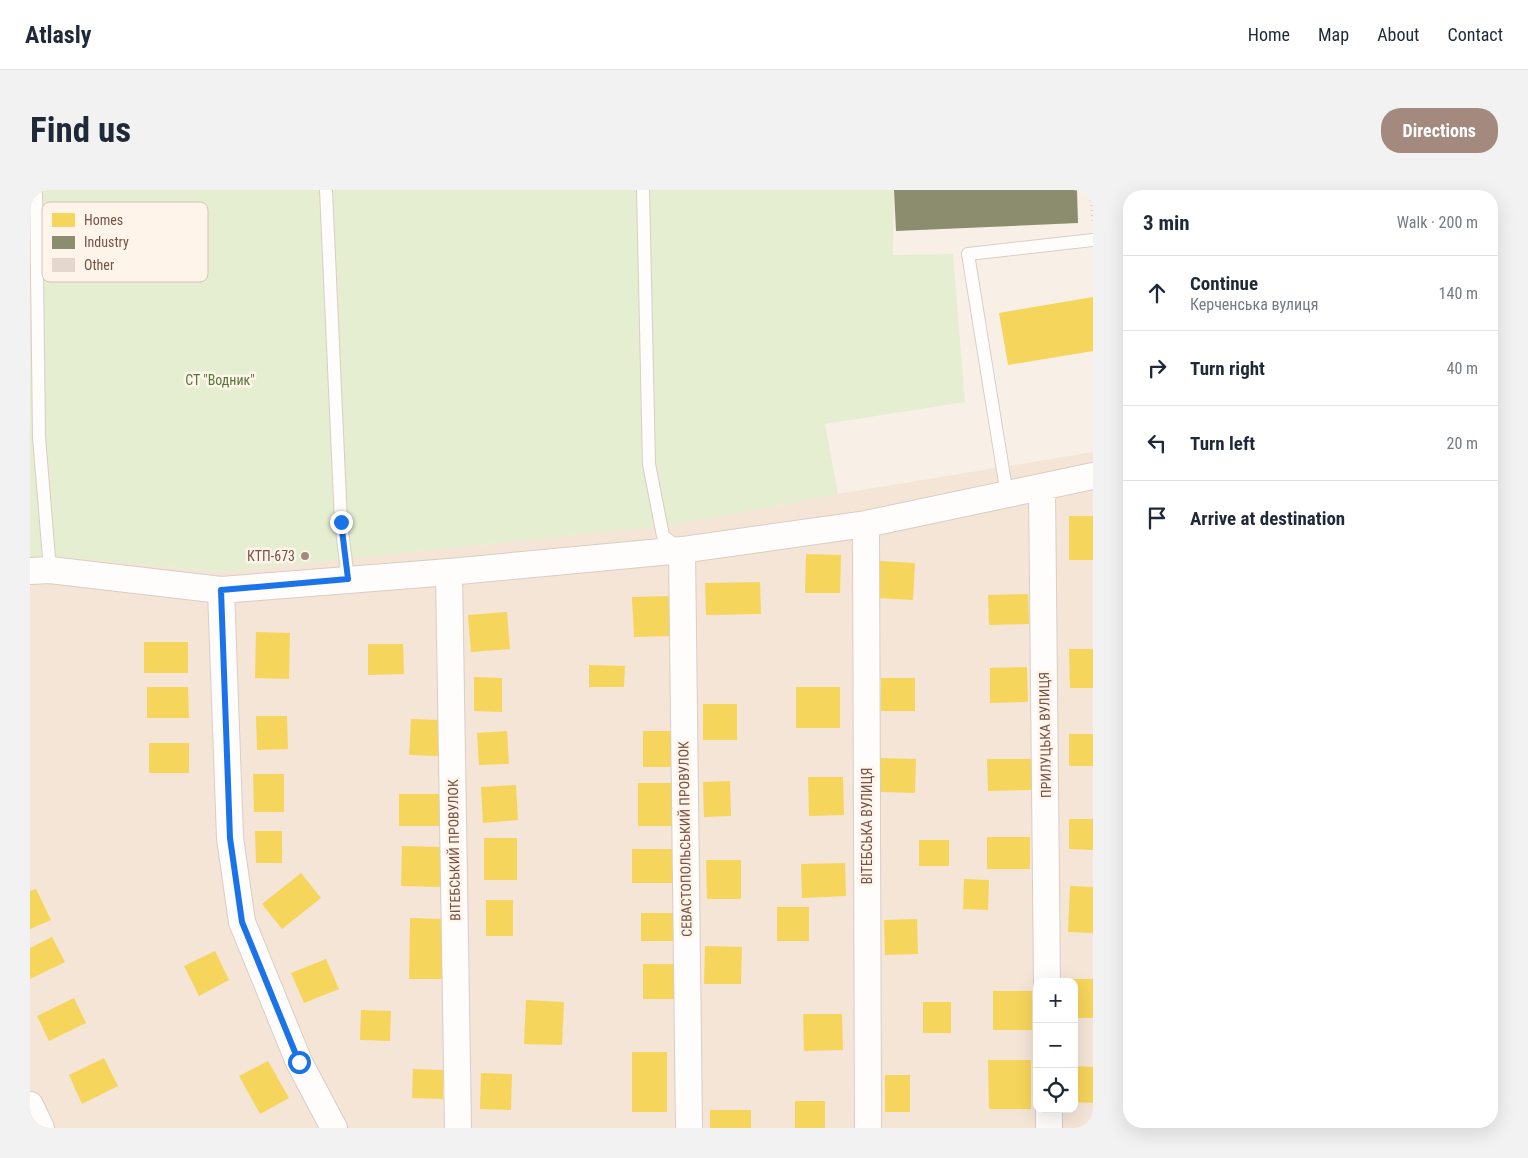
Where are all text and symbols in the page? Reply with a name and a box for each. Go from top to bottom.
text: Atlasly [25,21,91,49]
text: Home [1248,24,1290,45]
text: Map [1318,24,1349,45]
text: About [1377,24,1419,45]
text: Contact [1447,24,1503,45]
button: Directions [1381,108,1498,153]
text: Find us [30,110,131,151]
legend [42,202,208,282]
text: 3 min [1143,211,1190,235]
text: Homes [84,212,123,228]
text: Walk · 200 m [1397,213,1478,232]
text: Industry [84,234,129,250]
text: Other [84,257,114,273]
text: Continue [1190,272,1258,295]
icon: ahead [1143,279,1171,307]
text: 140 m [1439,284,1478,303]
text: Керченська вулиця [1190,295,1318,314]
icon: right [1143,354,1171,382]
text: Turn right [1190,357,1265,380]
text: 40 m [1446,359,1478,378]
park label: СТ "Водник" [185,372,255,388]
icon: left [1143,429,1171,457]
text: Turn left [1190,432,1255,455]
text: 20 m [1446,434,1478,453]
icon: arrive [1143,504,1171,532]
text: Arrive at destination [1190,507,1345,530]
route end [330,511,353,534]
place label: КТП-673 [247,548,295,564]
marker: КТП-673 [299,550,311,562]
street label: ПРИЛУЦЬКА ВУЛИЦЯ [1036,672,1054,798]
street label: СЕВАСТОПОЛЬСЬКИЙ ПРОВУЛОК [675,741,695,937]
street label: ВІТЕБСЬКА ВУЛИЦЯ [859,768,875,884]
street label: ВІТЕБСЬКИЙ ПРОВУЛОК [445,779,463,921]
map controls [1033,978,1078,1113]
button: + [1033,978,1078,1023]
button: − [1033,1023,1078,1068]
route start [288,1051,311,1074]
button: locate [1033,1068,1078,1113]

